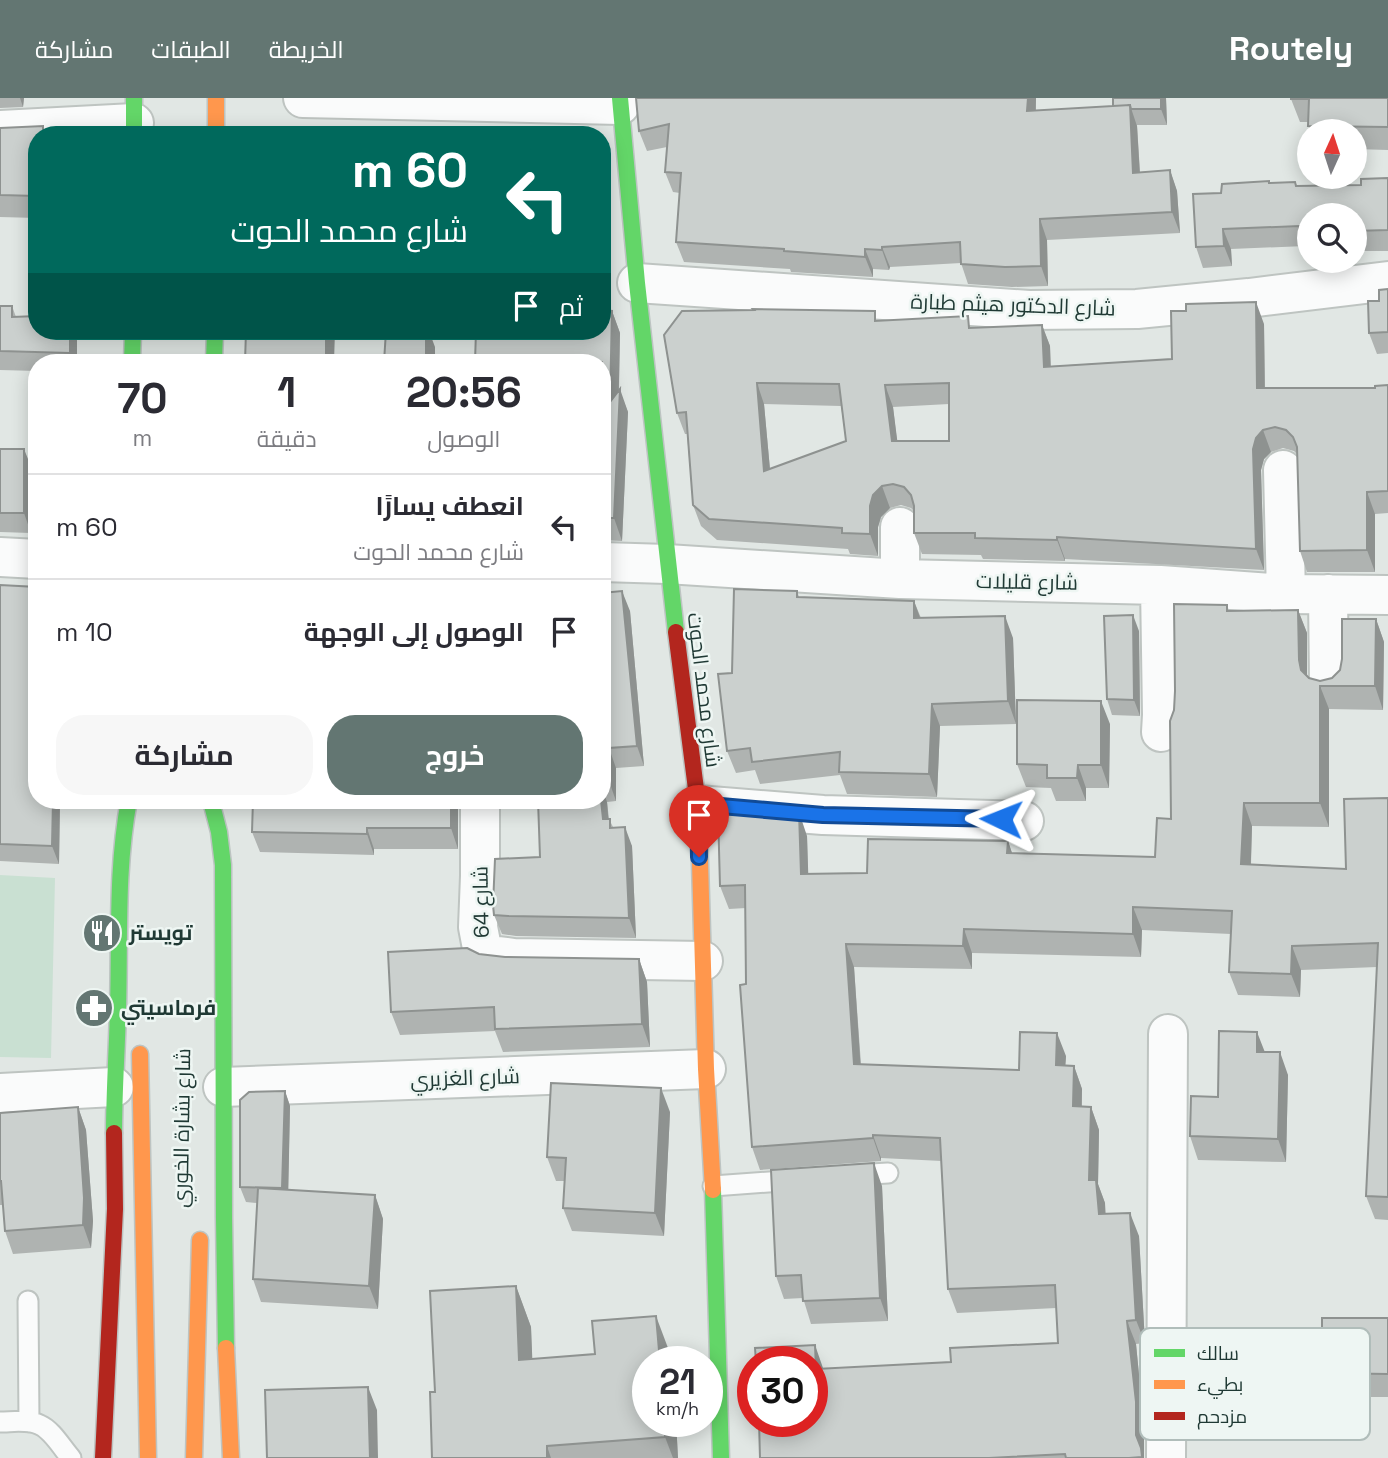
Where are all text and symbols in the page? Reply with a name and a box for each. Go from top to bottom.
text: Routely [1229,28,1353,70]
text: مشاركة [35,34,113,65]
text: الطبقات [151,34,231,65]
text: الخريطة [269,34,344,65]
north arrow [1297,119,1367,189]
map controls [1297,119,1367,273]
text: 60 m [352,139,468,201]
icon: left [492,154,583,245]
button: search [1297,203,1367,273]
text: شارع محمد الحوت [231,211,468,251]
icon: arrive [507,287,545,325]
street label: شارع الدكتور هيثم طبارة [910,287,1116,323]
text: ثم [559,290,583,324]
text: 1 [277,366,296,419]
text: 20:56 [406,366,522,419]
text: 70 [117,372,168,425]
text: m [133,423,152,453]
text: دقيقة [257,424,317,454]
text: الوصول [427,424,500,454]
text: انعطف يسارًا [376,489,524,523]
icon: left [545,508,583,546]
text: 60 m [56,510,118,544]
text: شارع محمد الحوت [353,537,524,567]
street label: شارع قليلات [976,567,1078,597]
street label: شارع محمد الحوت [681,611,727,769]
icon: arrive [545,613,583,651]
text: 10 m [56,615,113,649]
text: الوصول إلى الوجهة [304,615,524,649]
button: مشاركة [56,715,313,795]
button: خروج [327,715,583,795]
position arrow [964,782,1038,856]
pin [669,785,729,857]
icon: arrive [680,796,718,834]
street label: شارع 64 [466,866,496,938]
restaurant icon: تويستر [81,912,123,954]
place label: تويستر [128,919,194,946]
pharmacy icon: فرماسيتي [73,987,115,1029]
place label: فرماسيتي [121,994,216,1025]
street label: شارع بشارة الخوري [167,1048,199,1208]
street label: شارع الغزيري [410,1062,520,1096]
legend [1140,1328,1370,1440]
text: سالك [1197,1341,1239,1366]
speed limit sign: 30 [737,1346,828,1437]
text: 21 [659,1360,696,1404]
text: بطيء [1197,1372,1243,1399]
text: km/h [656,1397,699,1420]
text: مزدحم [1197,1404,1247,1430]

